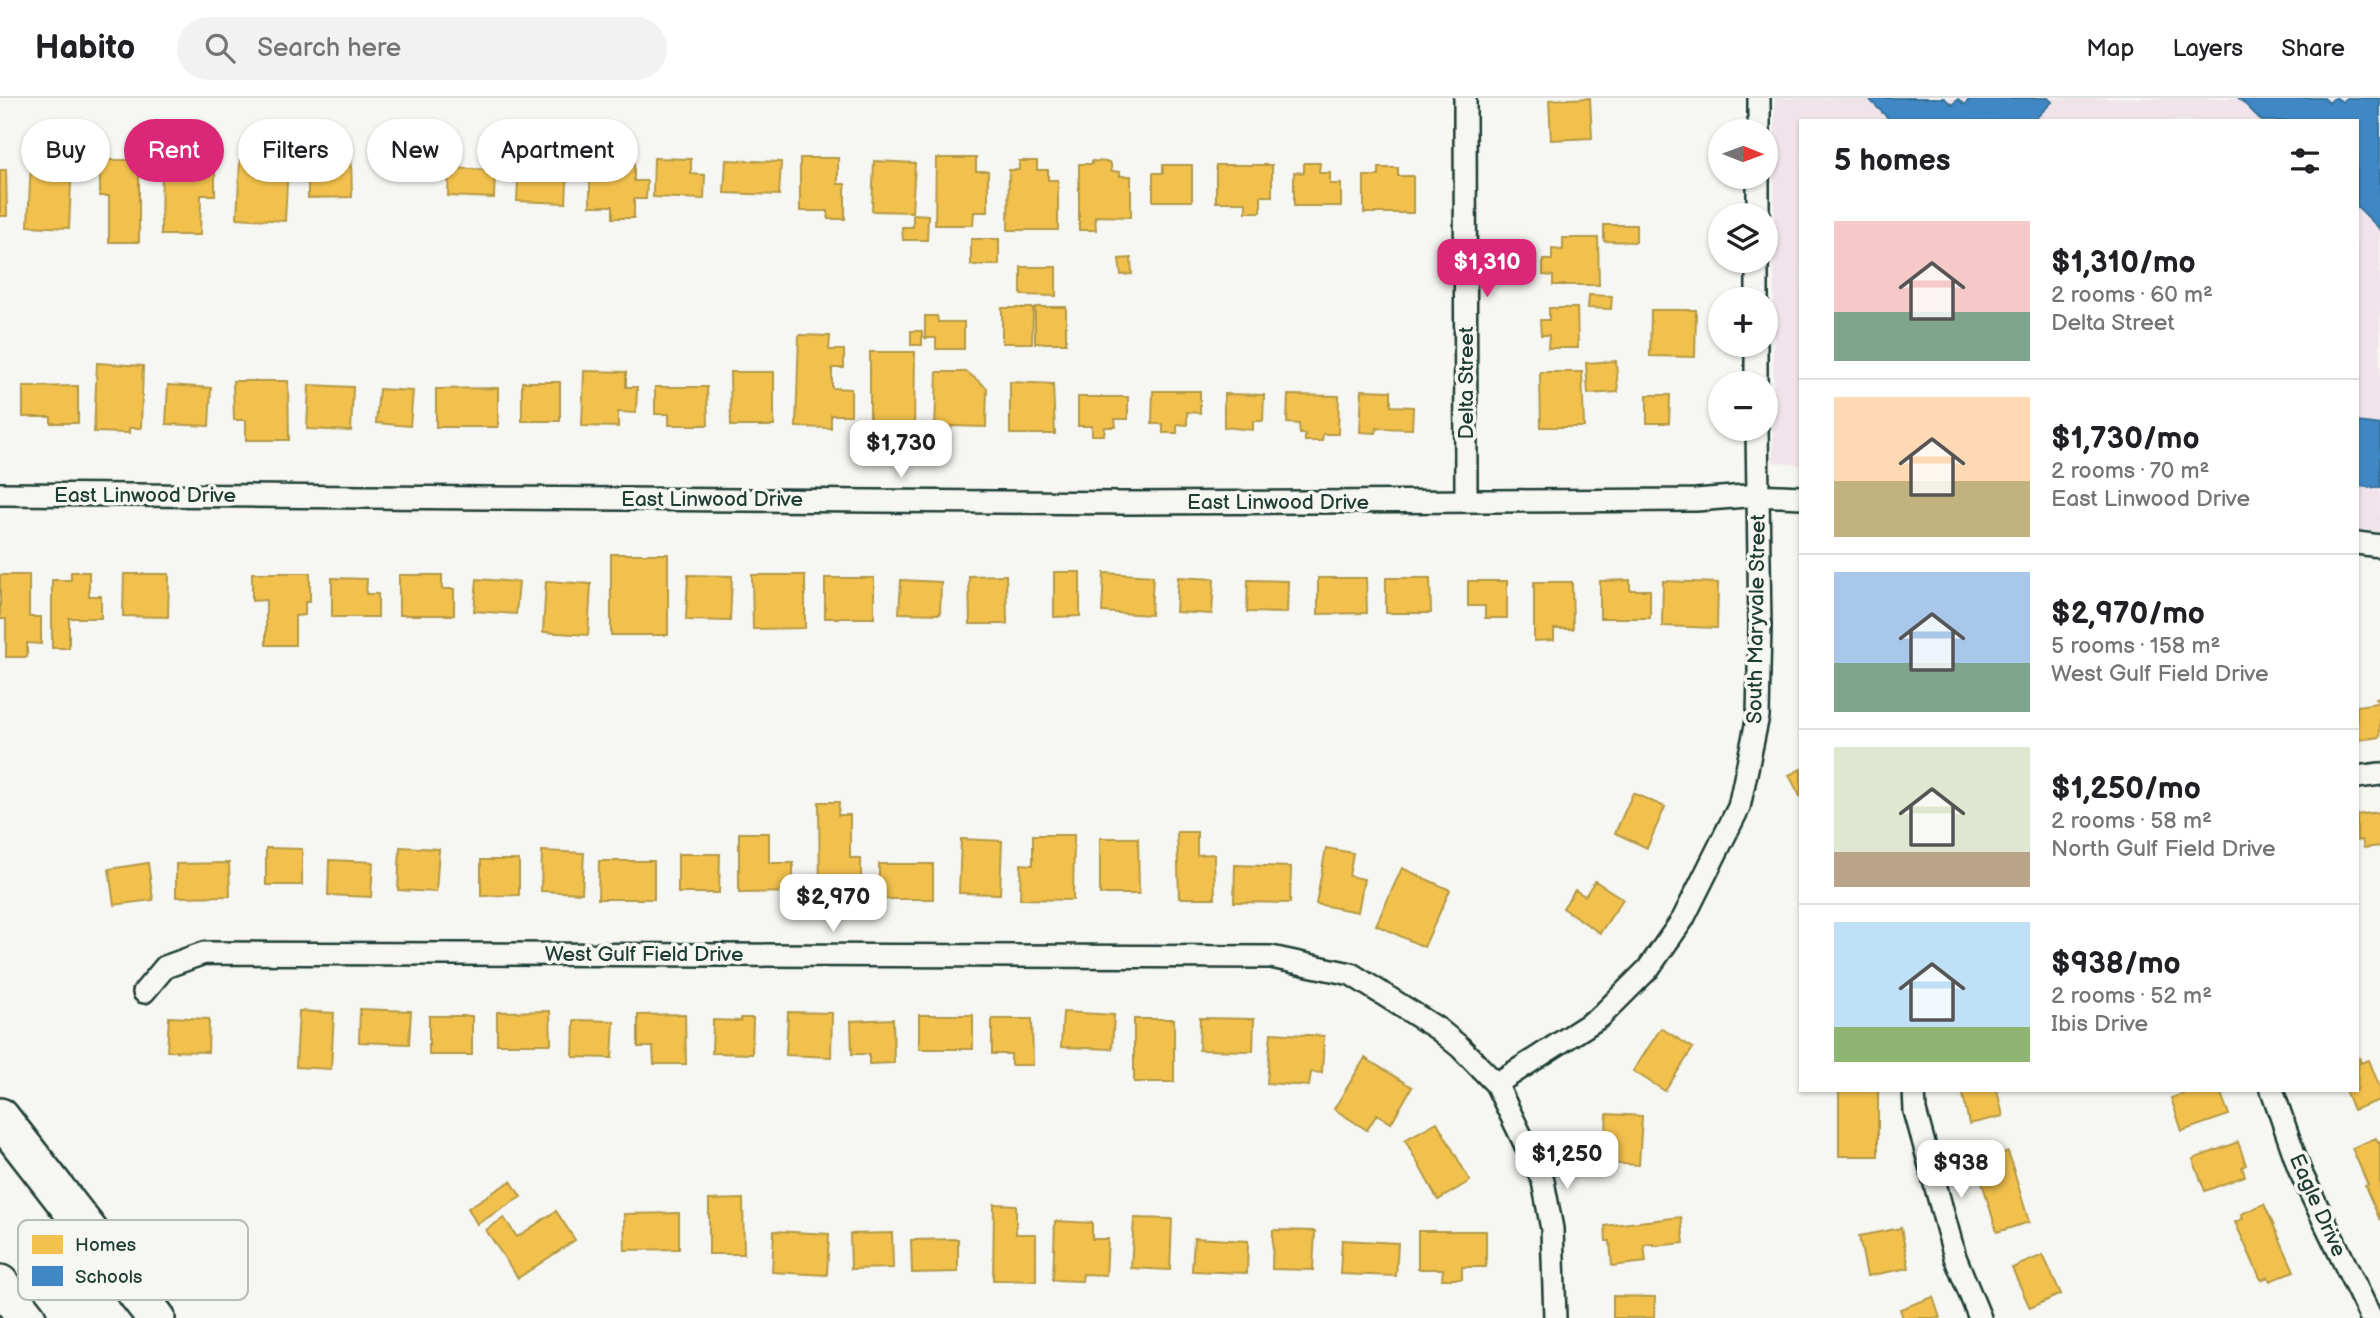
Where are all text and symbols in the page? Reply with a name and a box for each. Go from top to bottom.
search box [177,17,667,80]
text: Habito [35,28,135,68]
icon: search [201,29,239,67]
text: Search here [257,33,401,64]
text: Map [2086,34,2134,63]
text: Layers [2172,34,2243,63]
text: Share [2281,34,2345,63]
chip: Buy [21,119,110,182]
chip: Rent [124,119,224,182]
chip: Filters [238,119,353,182]
chip: New [367,119,463,182]
chip: Apartment [477,119,638,182]
north arrow [1708,119,1778,189]
map controls [1708,119,1778,441]
icon: filters [2286,142,2324,180]
text: 5 homes [1834,143,1951,179]
button: layers [1708,203,1778,273]
pin: $1,310 [1430,240,1544,299]
text: $1,310/mo [2051,245,2196,281]
text: $1,310 [1453,248,1521,276]
icon: home [1890,249,1974,333]
text: 2 rooms · 60 m² [2051,281,2213,309]
button: + [1708,287,1778,357]
text: Delta Street [2051,309,2175,337]
street label: Delta Street [1454,326,1479,439]
button: − [1708,371,1778,441]
pin: $1,730 [844,420,958,480]
text: $1,730/mo [2051,421,2200,457]
icon: home [1890,425,1974,509]
text: $1,730 [866,429,936,457]
text: 2 rooms · 70 m² [2051,457,2210,485]
street label: East Linwood Drive [54,483,236,508]
text: East Linwood Drive [2051,485,2250,513]
street label: East Linwood Drive [621,487,803,512]
street label: East Linwood Drive [1187,490,1369,515]
street label: South Maryvale Street [1742,513,1771,724]
text: $2,970/mo [2051,596,2205,632]
icon: home [1890,600,1974,684]
text: 5 rooms · 158 m² [2051,632,2220,660]
text: West Gulf Field Drive [2051,660,2269,688]
text: $1,250/mo [2051,771,2201,807]
icon: home [1890,775,1974,859]
text: 2 rooms · 58 m² [2051,807,2212,835]
text: North Gulf Field Drive [2051,835,2276,863]
pin: $2,970 [776,874,890,934]
text: $2,970 [796,883,870,911]
street label: West Gulf Field Drive [545,942,743,967]
text: $938/mo [2051,946,2181,982]
icon: home [1890,950,1974,1034]
text: 2 rooms · 52 m² [2051,982,2212,1010]
text: Ibis Drive [2051,1010,2148,1038]
pin: $1,250 [1510,1132,1624,1191]
text: $1,250 [1531,1140,1603,1168]
pin: $938 [1920,1140,2002,1200]
text: $938 [1933,1149,1989,1177]
street label: Eagle Drive [2284,1150,2351,1260]
legend [18,1220,248,1300]
text: Homes [75,1234,136,1257]
text: Schools [75,1266,142,1289]

